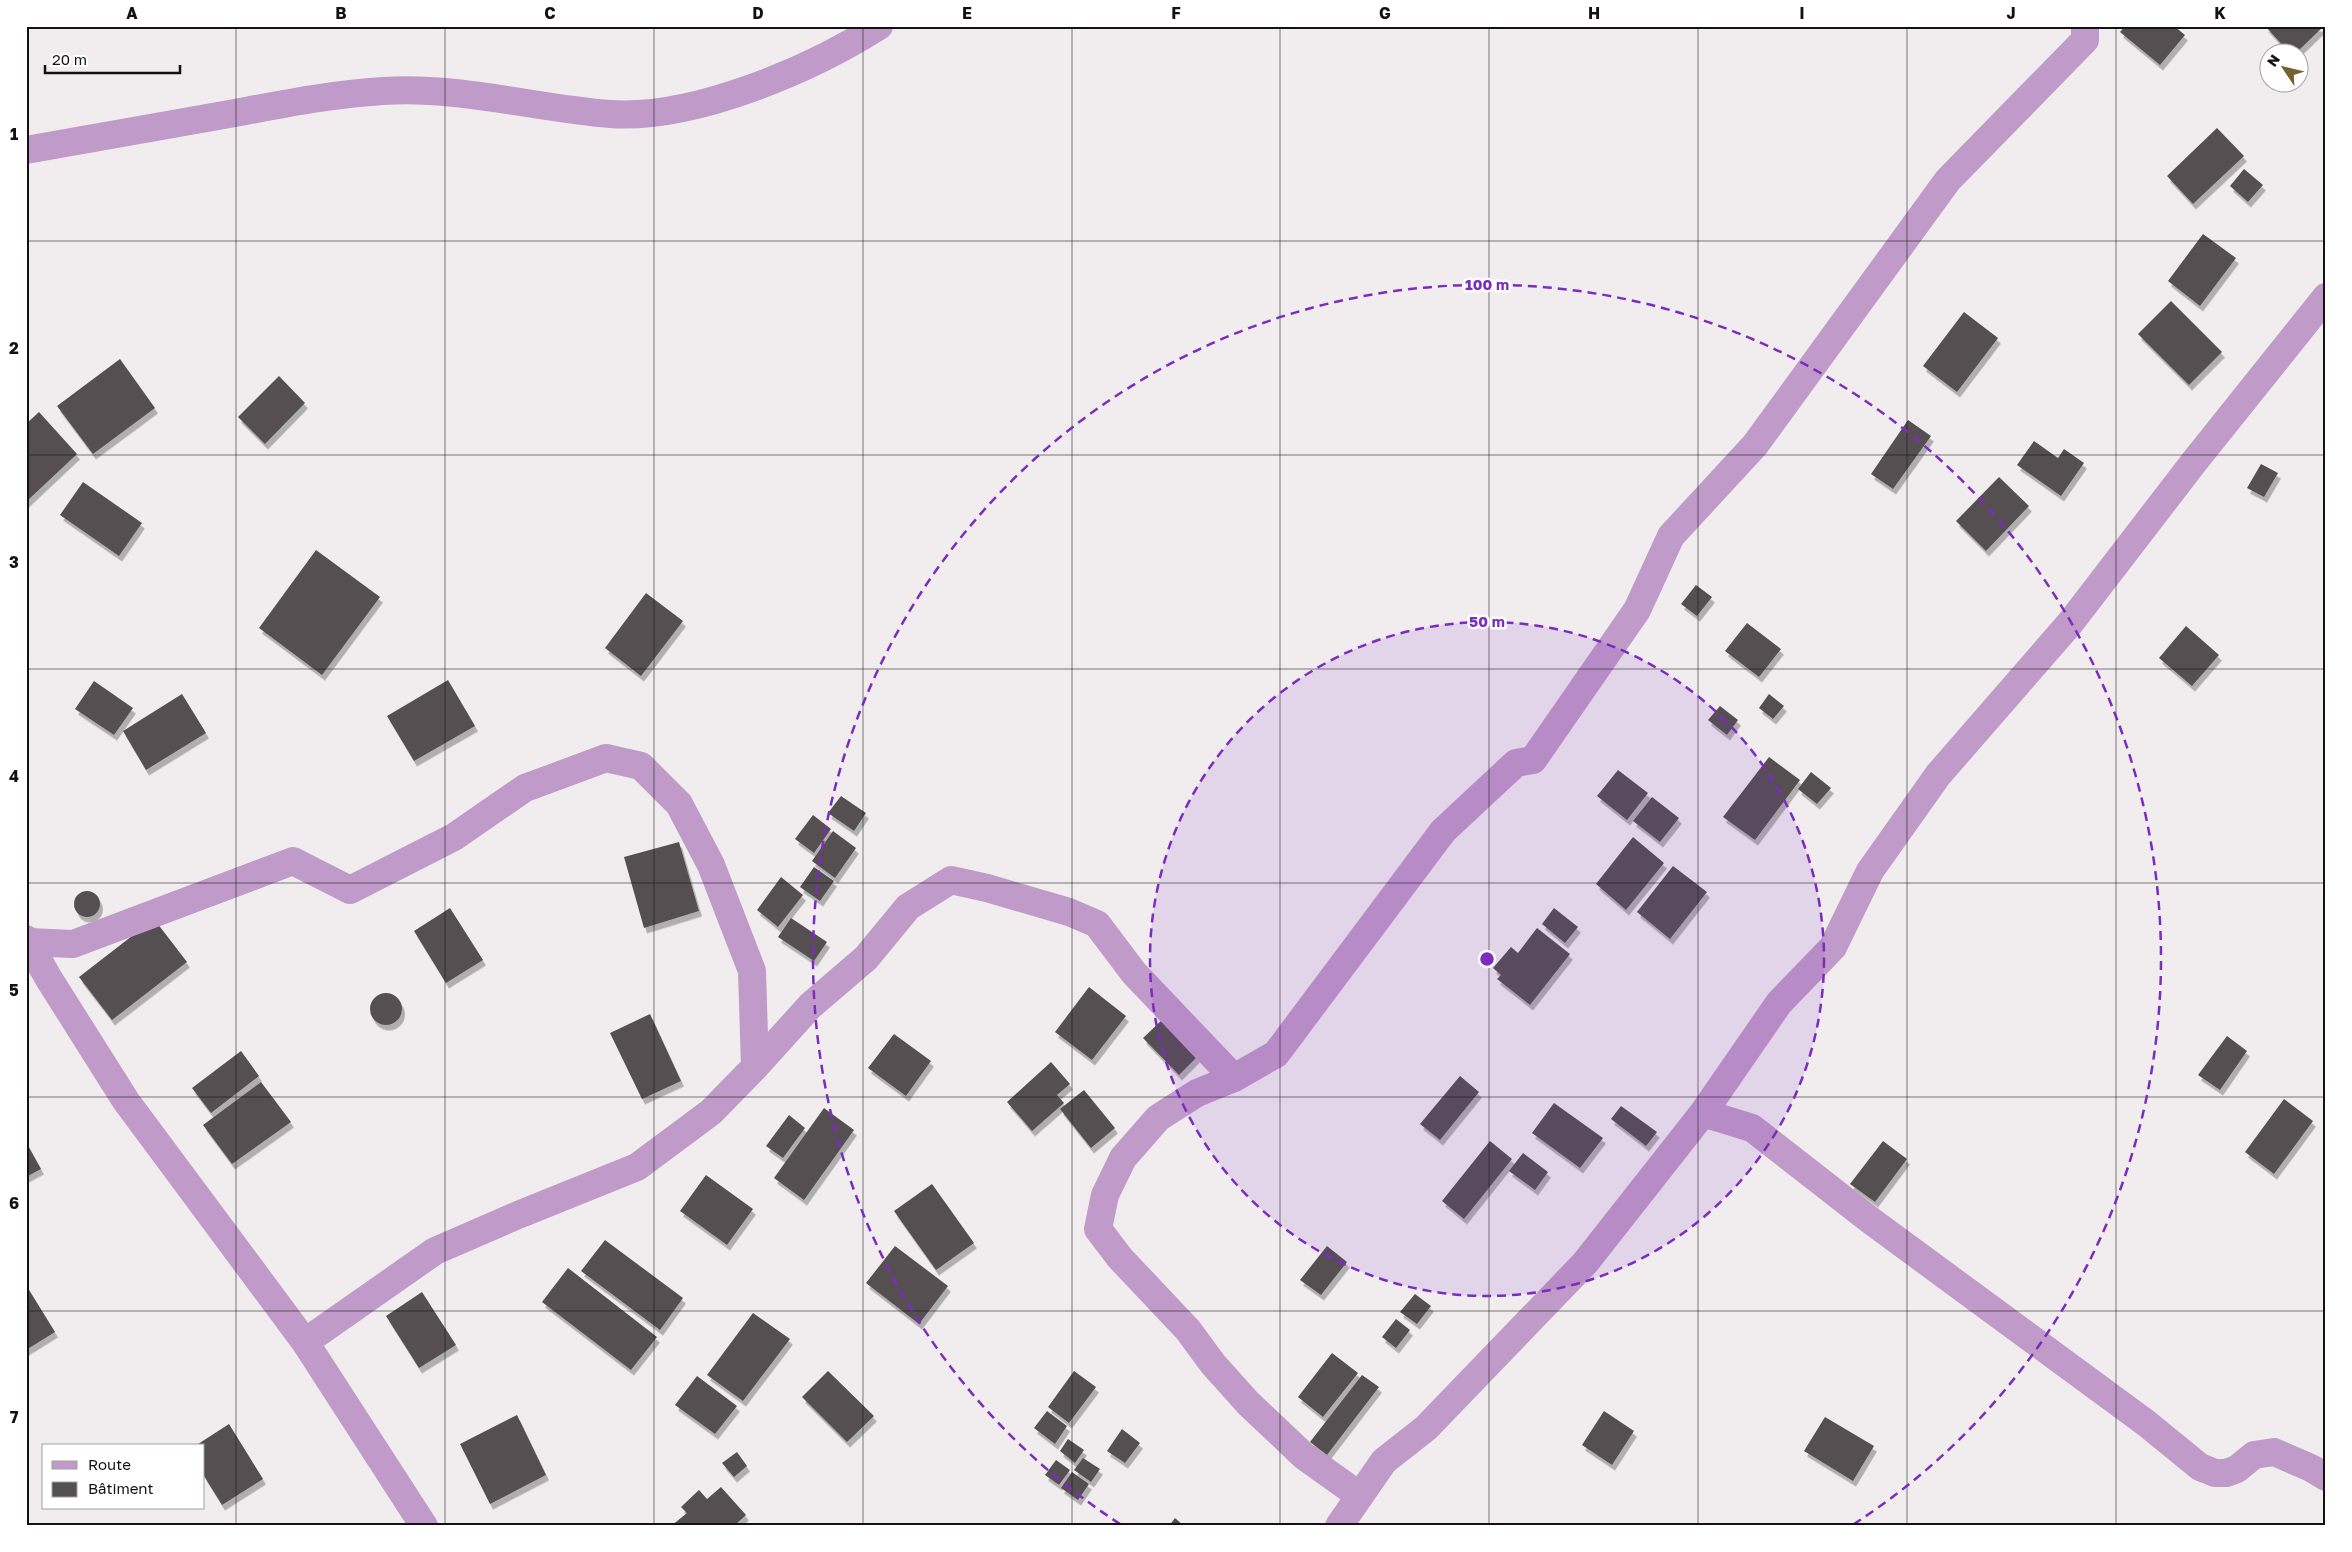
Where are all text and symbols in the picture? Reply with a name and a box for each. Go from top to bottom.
text: A [126,3,138,23]
text: B [335,3,347,23]
text: C [544,3,556,23]
text: D [752,3,764,23]
text: E [962,3,972,23]
text: F [1171,3,1181,23]
text: G [1379,3,1391,23]
text: H [1588,3,1600,23]
text: I [1799,3,1805,23]
text: J [2006,3,2016,23]
text: K [2214,3,2226,23]
scale bar [45,42,180,74]
north arrow [2260,42,2310,92]
text: 20 m [52,50,87,68]
text: N [2263,51,2283,69]
text: 1 [10,124,18,144]
text: 100 m [1465,275,1509,293]
text: 2 [9,338,19,358]
text: 3 [9,552,19,572]
text: 50 m [1469,612,1505,630]
text: 4 [9,766,19,786]
centre of rings [1478,950,1496,968]
text: 5 [9,980,19,1000]
text: 6 [9,1193,19,1213]
text: 7 [10,1407,19,1427]
legend [42,1444,205,1510]
text: Route [88,1455,131,1473]
text: Bâtiment [88,1479,153,1497]

